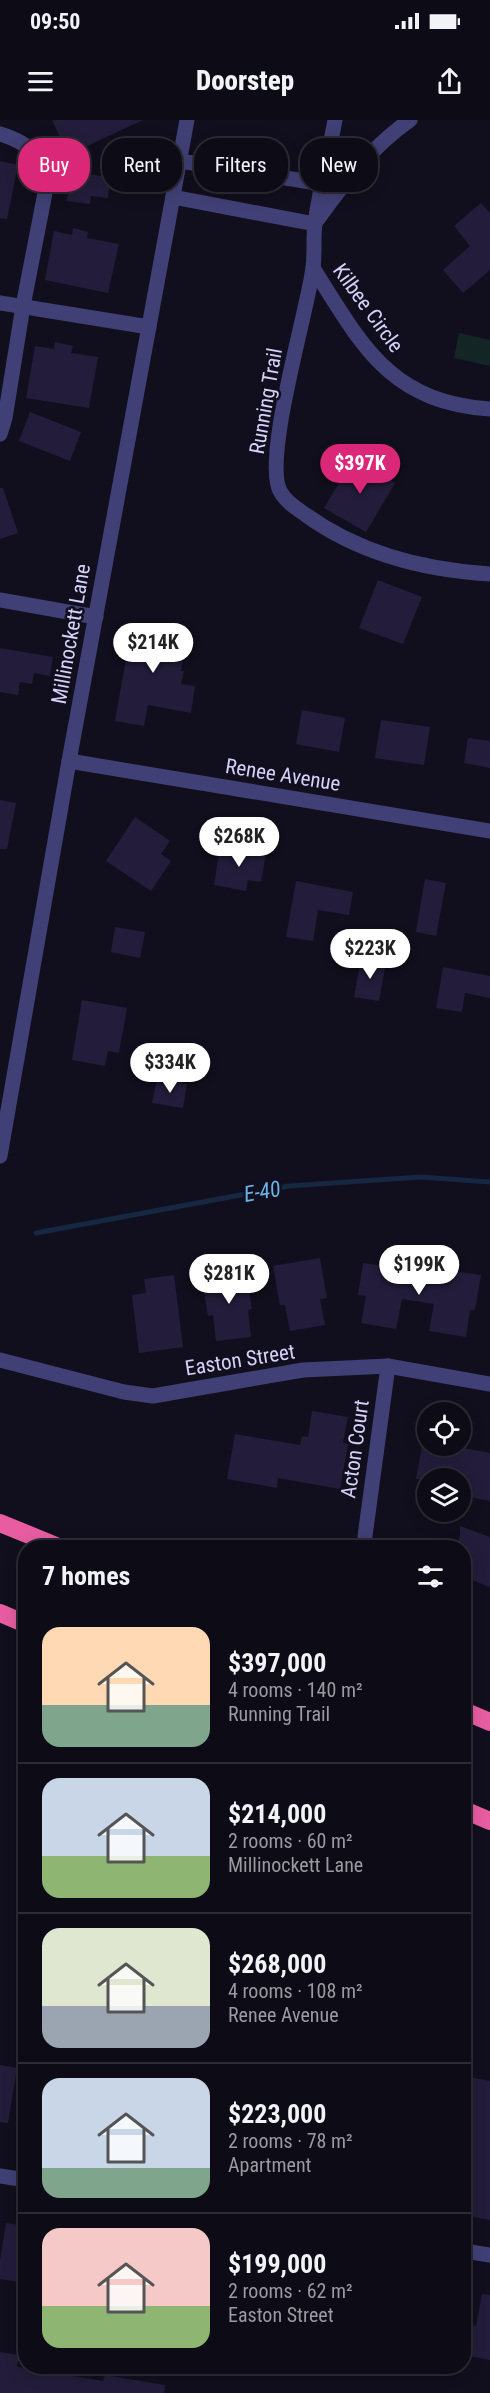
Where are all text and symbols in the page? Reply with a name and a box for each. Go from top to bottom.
text: 09:50 [30,9,81,34]
icon: menu [24,65,57,98]
text: Doorstep [196,65,294,97]
icon: share [433,65,466,98]
chip: Buy [18,138,90,192]
chip: Rent [102,138,182,192]
chip: Filters [194,138,288,192]
chip: New [300,138,378,192]
street label: Kilbee Circle [328,259,408,357]
street label: Running Trail [245,346,287,456]
pin: $397K [318,444,402,495]
text: $397K [334,451,386,475]
street label: Millinockett Lane [47,562,95,706]
pin: $214K [111,623,195,674]
text: $214K [127,630,179,654]
street label: Renee Avenue [224,754,342,796]
pin: $268K [197,817,281,868]
text: $268K [213,824,265,848]
pin: $223K [328,929,412,980]
text: $223K [344,936,396,960]
pin: $334K [128,1043,212,1094]
text: $334K [144,1050,196,1074]
water label: E-40 [242,1176,282,1207]
pin: $199K [377,1245,461,1296]
text: $199K [393,1252,445,1276]
pin: $281K [187,1254,271,1305]
text: $281K [203,1261,255,1285]
street label: Easton Street [183,1339,297,1381]
street label: Acton Court [336,1398,374,1500]
map controls [417,1402,471,1522]
button: locate [417,1402,471,1456]
button: layers [417,1468,471,1522]
icon: filters [414,1560,447,1593]
text: 7 homes [42,1561,130,1591]
text: $397,000 [228,1648,326,1678]
icon: home [90,1651,162,1723]
text: 4 rooms · 140 m² [228,1678,363,1702]
text: Running Trail [228,1702,330,1726]
text: $214,000 [228,1799,326,1829]
icon: home [90,1802,162,1874]
text: 2 rooms · 60 m² [228,1829,353,1853]
text: Millinockett Lane [228,1853,363,1877]
text: $268,000 [228,1949,326,1979]
icon: home [90,1952,162,2024]
text: 4 rooms · 108 m² [228,1979,363,2003]
text: Renee Avenue [228,2003,339,2027]
text: $223,000 [228,2099,326,2129]
icon: home [90,2102,162,2174]
text: 2 rooms · 78 m² [228,2129,353,2153]
text: Apartment [228,2153,312,2177]
text: $199,000 [228,2249,326,2279]
icon: home [90,2252,162,2324]
text: 2 rooms · 62 m² [228,2279,353,2303]
text: Easton Street [228,2303,334,2327]

